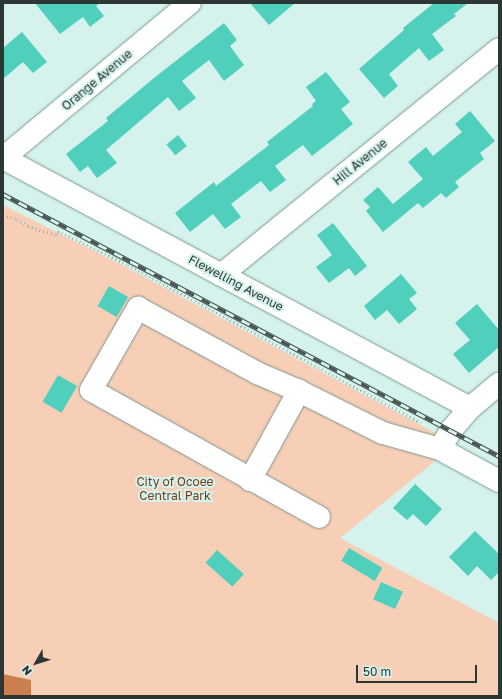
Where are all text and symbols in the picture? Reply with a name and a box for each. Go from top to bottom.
street label: Orange Avenue [59,46,135,114]
street label: Hill Avenue [330,136,390,188]
street label: Flewelling Avenue [186,252,286,314]
park label: City of Ocoee Central Park [136,475,214,503]
north arrow [16,643,56,683]
scale bar [358,657,479,683]
text: N [19,664,34,678]
text: 50 m [363,664,391,679]

